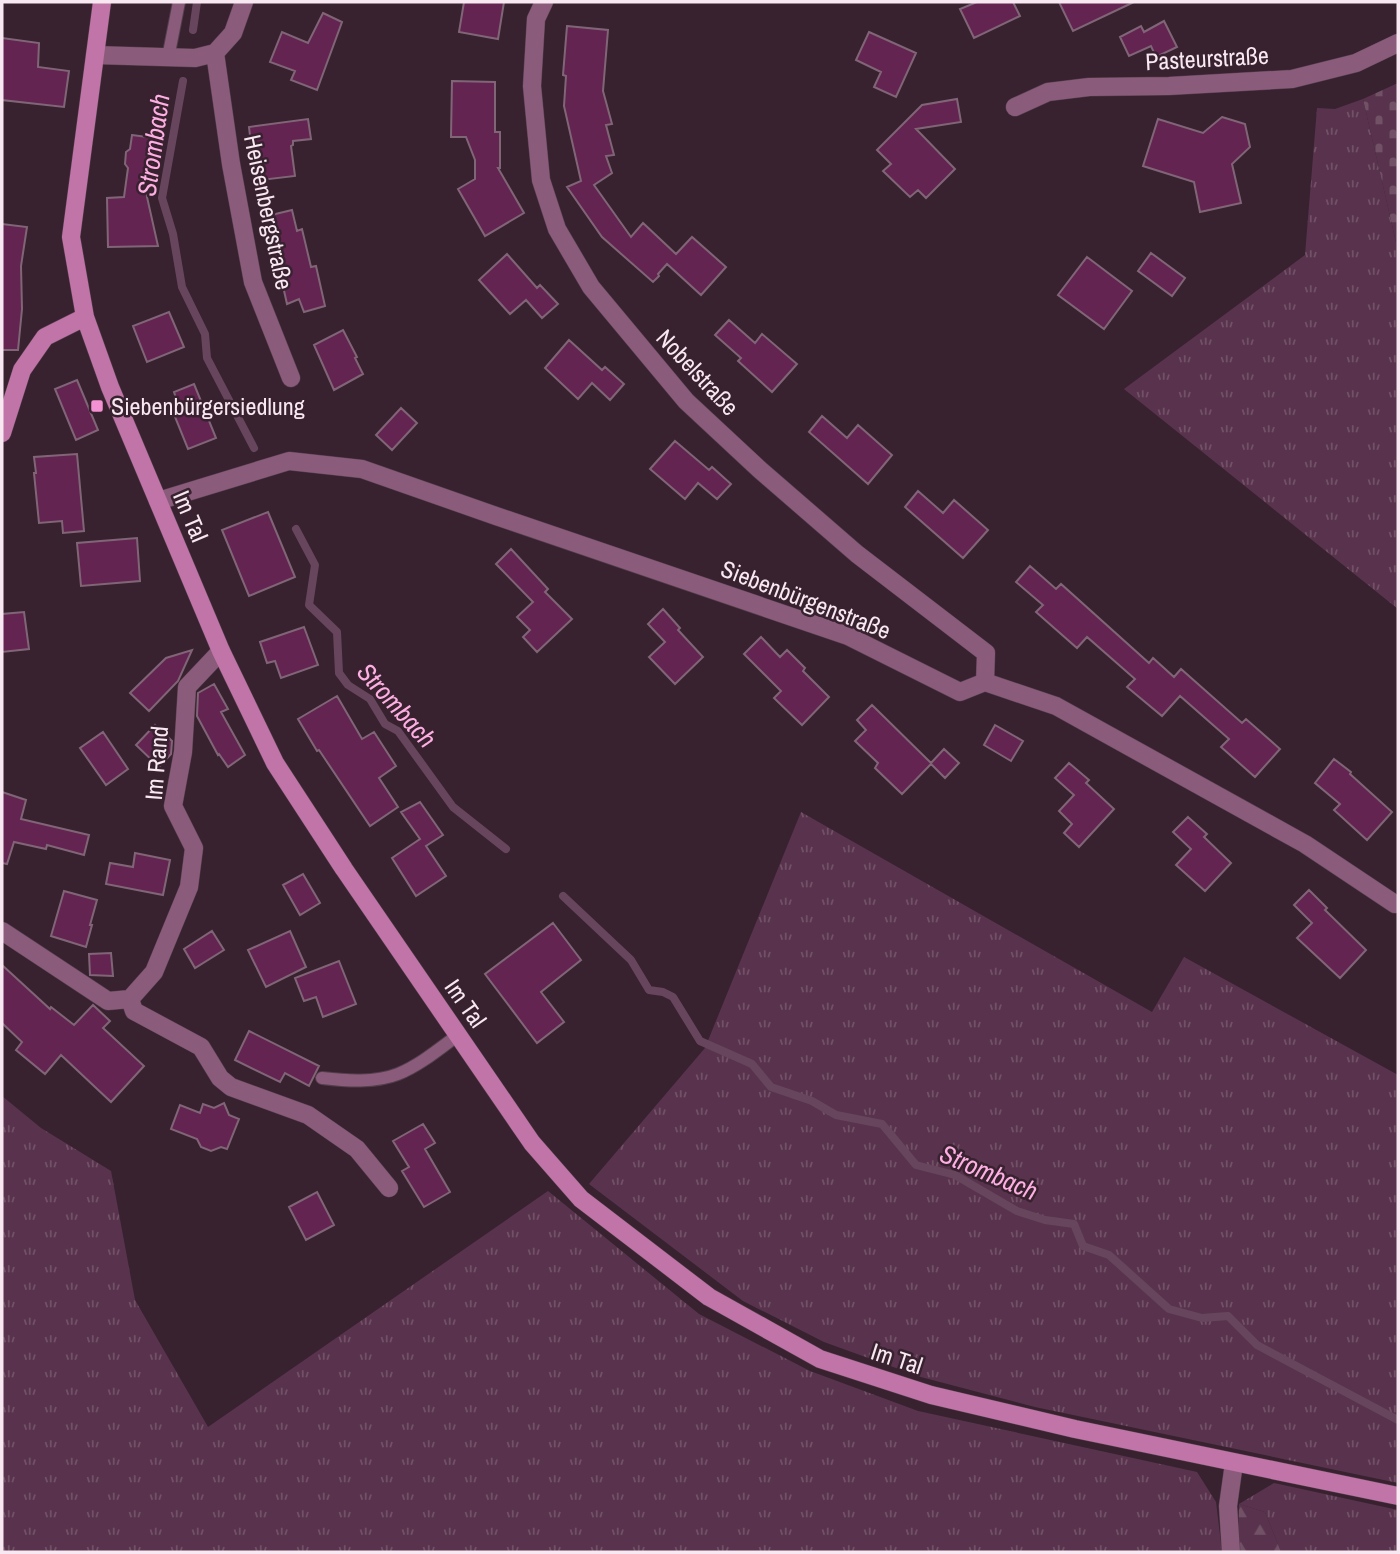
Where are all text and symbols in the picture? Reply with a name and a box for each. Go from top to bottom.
street label: Pasteurstraße [1144,39,1270,77]
water label: Strombach [128,92,178,198]
street label: Heisenbergstraße [237,132,301,292]
street label: Nobelstraße [650,322,746,422]
place label: Siebenbürgersiedlung [111,390,305,422]
marker: Siebenbürgersiedlung [89,398,105,414]
street label: Im Tal [166,486,216,546]
street label: Siebenbürgenstraße [717,552,895,646]
water label: Strombach [350,655,444,755]
street label: Im Rand [137,725,175,801]
street label: Im Tal [438,972,494,1034]
water label: Strombach [935,1136,1043,1208]
street label: Im Tal [867,1335,927,1381]

